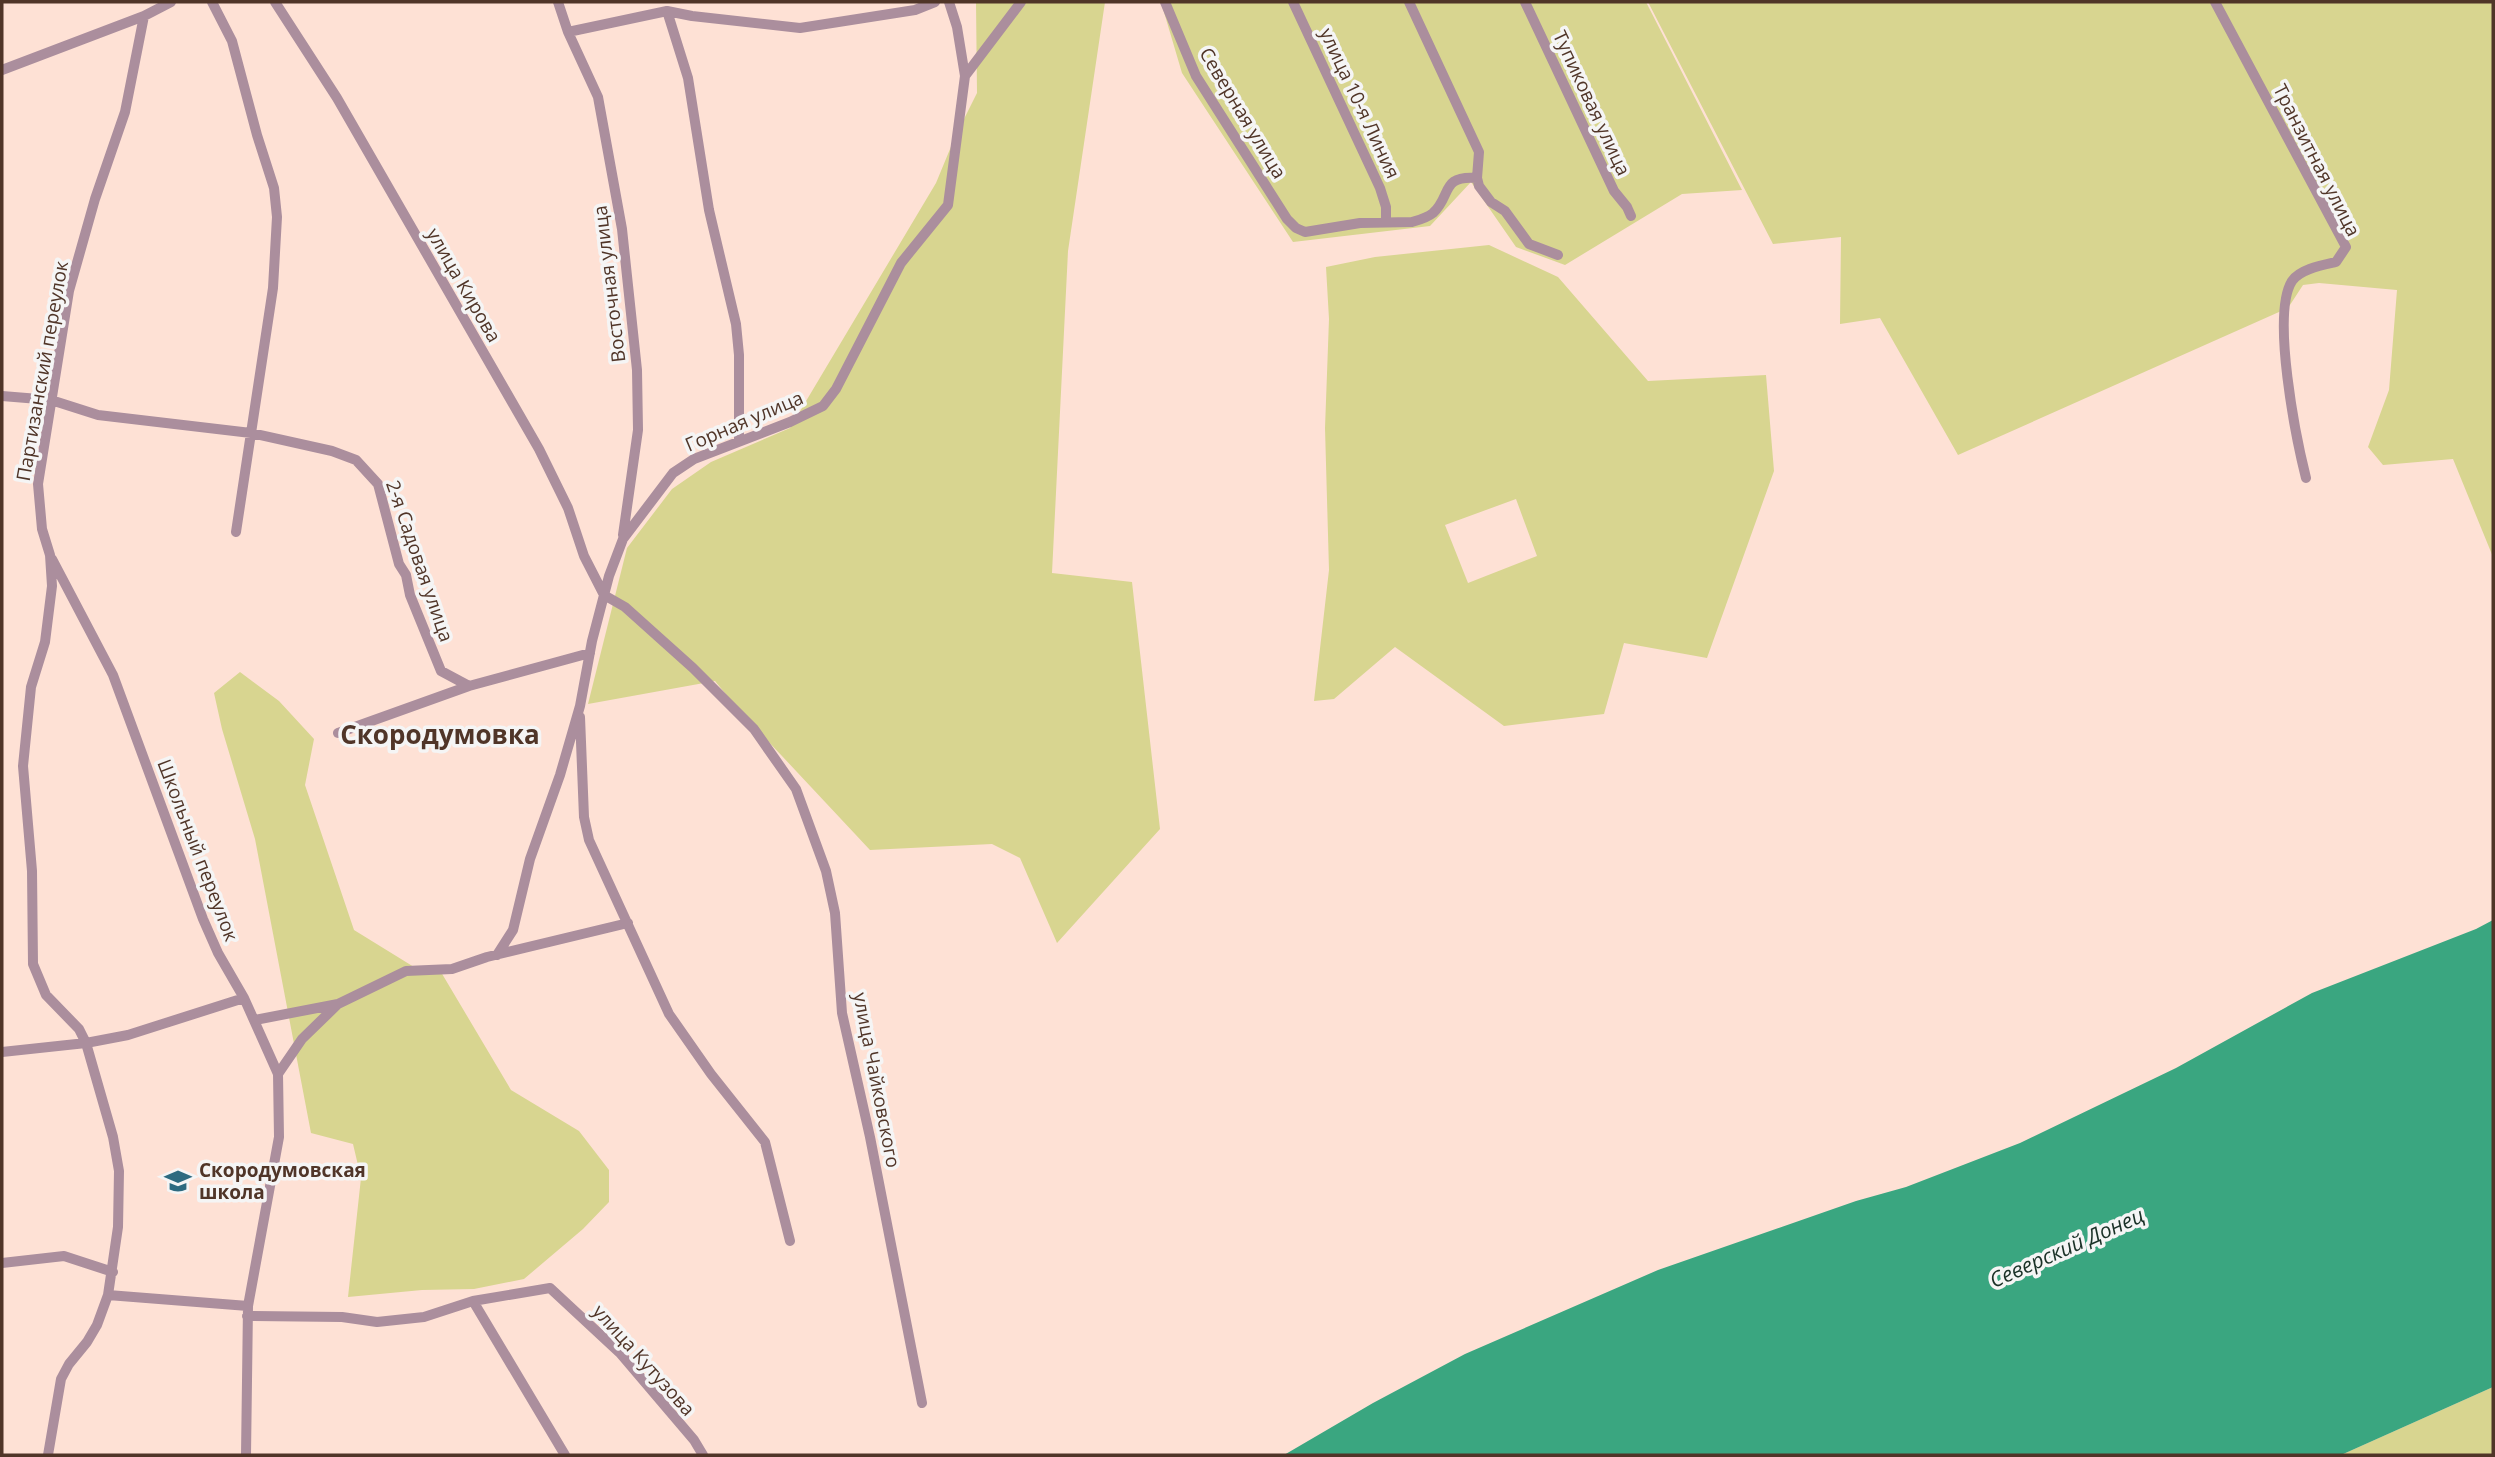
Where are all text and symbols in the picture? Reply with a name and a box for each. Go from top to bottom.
street label: улица 10-я Линия [1314,24,1406,182]
street label: Тупиковая улица [1547,26,1637,180]
street label: Северная улица [1194,43,1292,183]
street label: Транзитная улица [2267,79,2367,241]
street label: Восточная улица [586,204,632,364]
street label: улица Кирова [421,223,507,347]
street label: Партизанский переулок [10,259,74,483]
street label: Горная улица [681,384,807,458]
street label: 2-я Садовая улица [380,477,460,645]
district label: Скородумовка [340,716,540,752]
street label: Школьный переулок [151,755,245,945]
street label: улица Чайковского [847,990,907,1170]
place label: Скородумовская школа [199,1157,366,1205]
school or university icon: Скородумовская школа [163,1166,193,1196]
water label: Северский Донец [1985,1200,2148,1294]
street label: улица Кутузова [587,1299,701,1421]

